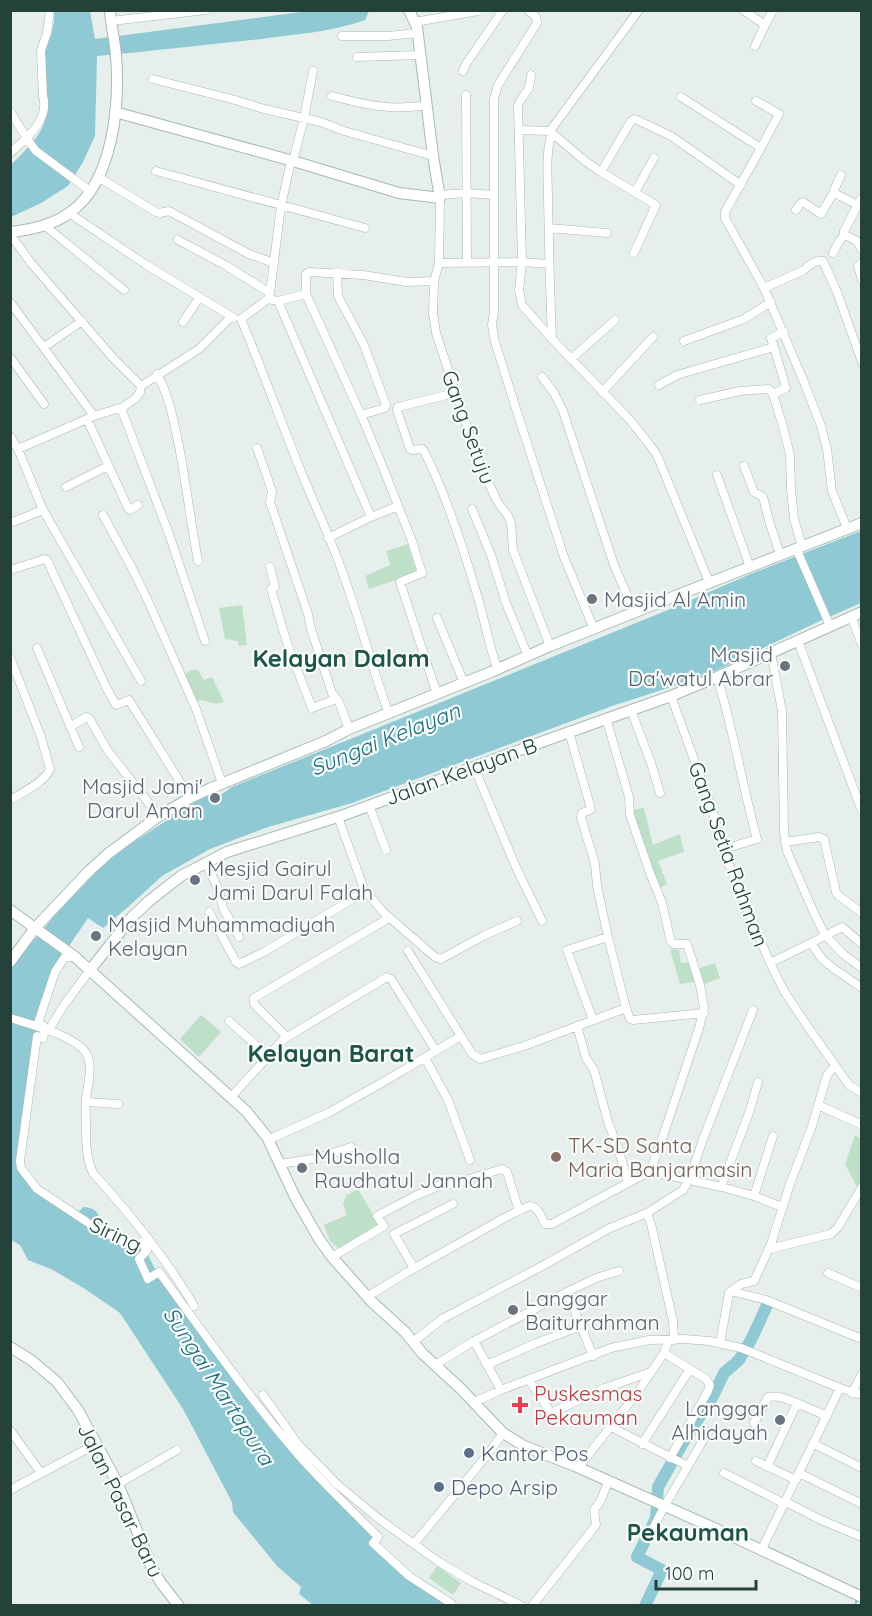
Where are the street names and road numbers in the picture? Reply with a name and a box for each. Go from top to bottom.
street label: Gang Setuju [436,367,502,487]
street label: Jalan Kelayan B [382,732,540,810]
street label: Gang Setia Rahman [683,758,775,950]
street label: Siring [86,1211,146,1257]
street label: Jalan Pasar Baru [72,1419,170,1581]

